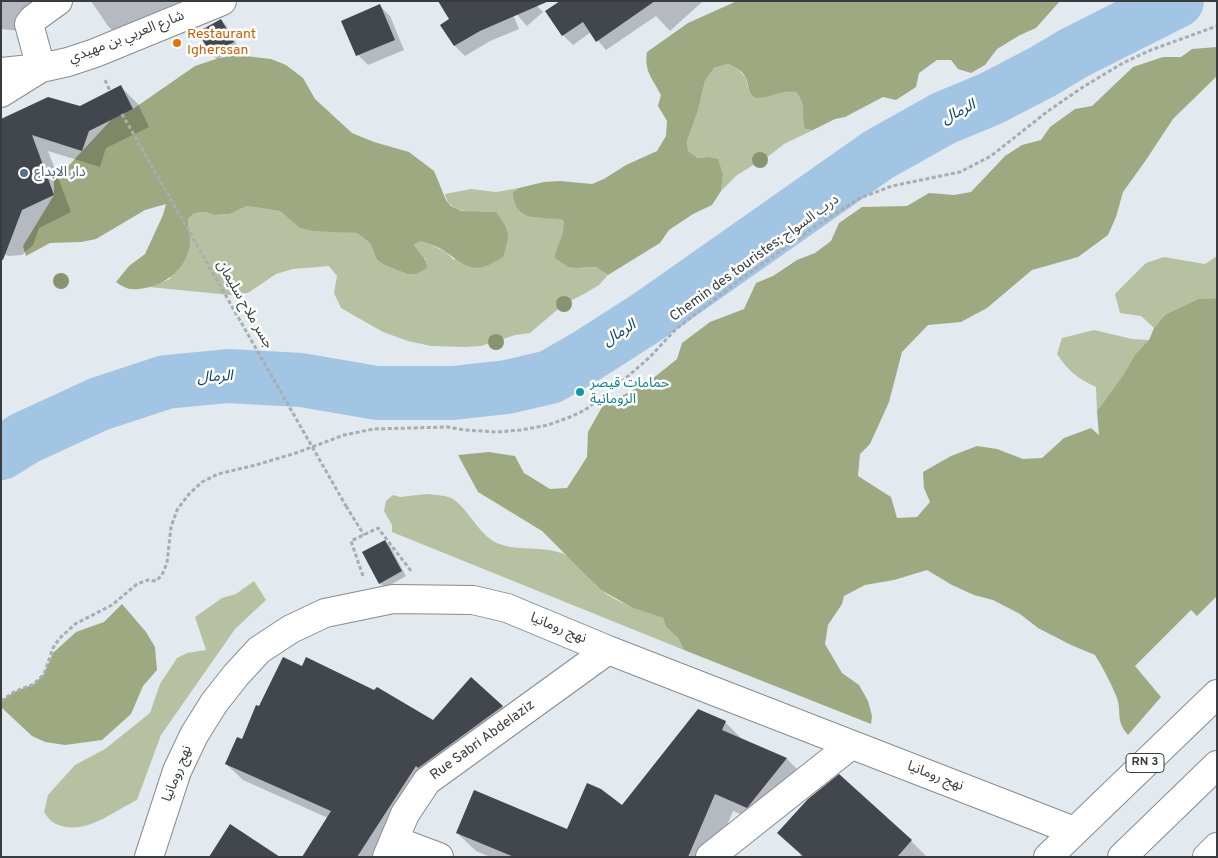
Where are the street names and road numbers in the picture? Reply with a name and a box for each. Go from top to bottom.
street label: شارع العربي بن مهيدي [67,8,187,68]
street label: Chemin des touristes; درب السواح [667,192,843,326]
street label: جسر ملاح سليمان [212,258,276,352]
street label: نهج رومانيا [527,610,589,648]
street label: Rue Sabri Abdelaziz [427,697,539,785]
street label: نهج رومانيا [160,743,196,805]
road number: RN 3 [1126,754,1164,772]
street label: نهج رومانيا [904,759,966,795]

